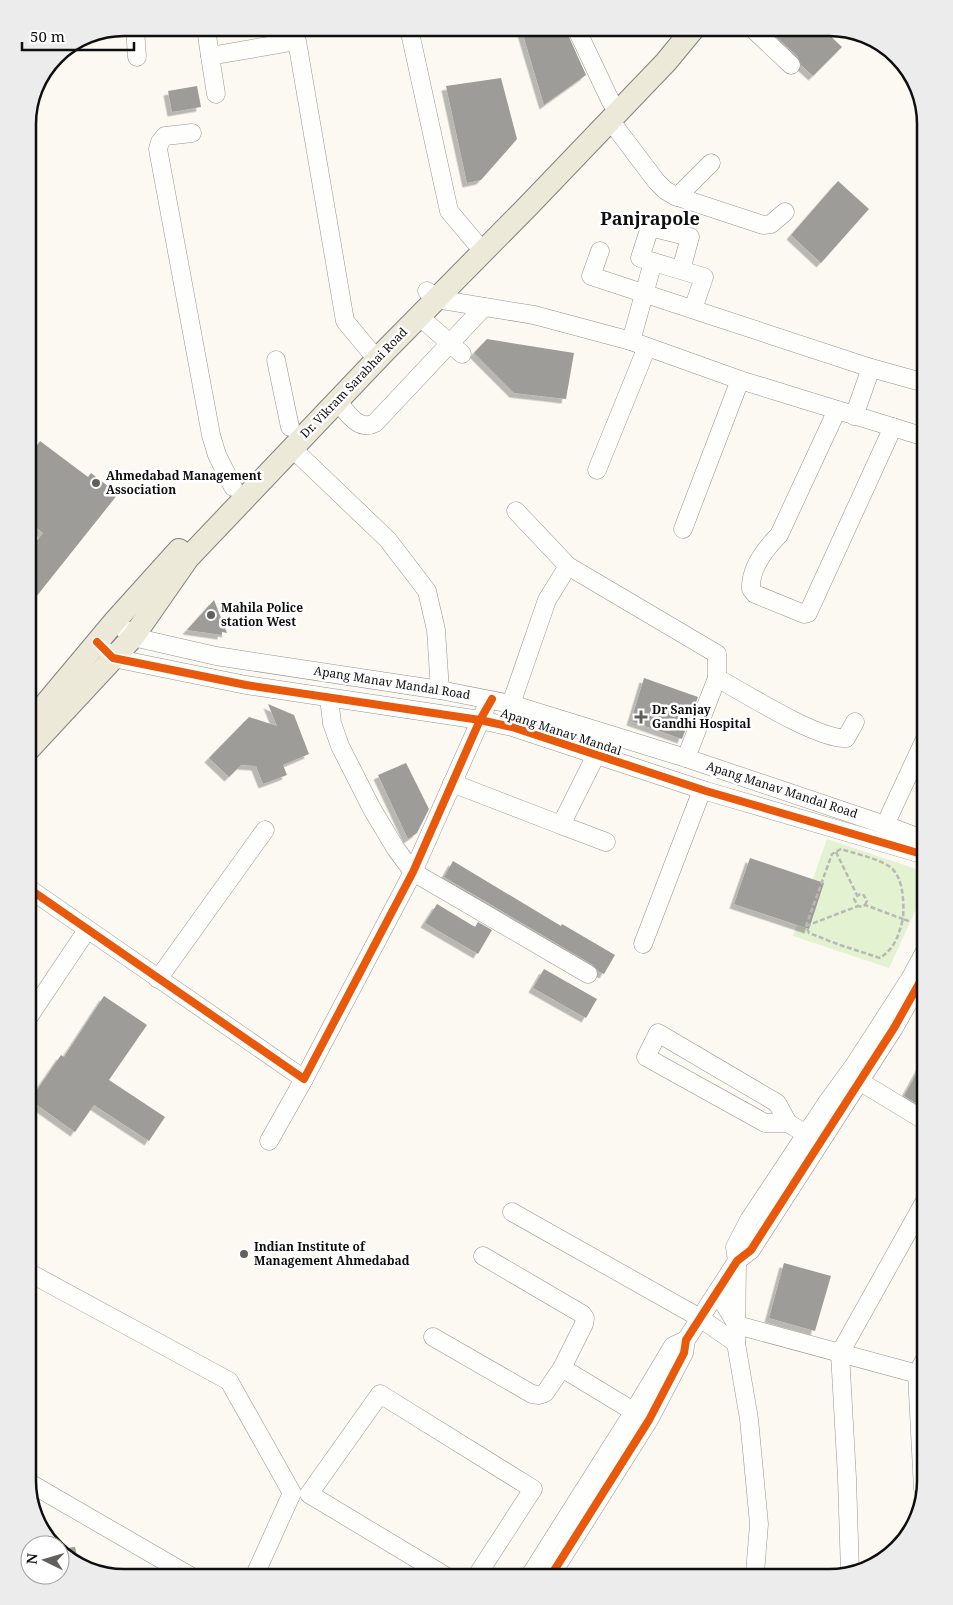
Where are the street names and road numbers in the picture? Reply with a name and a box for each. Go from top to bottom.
street label: Dr. Vikram Sarabhai Road [296,323,411,442]
street label: Apang Manav Mandal Road [313,662,472,703]
street label: Apang Manav Mandal [499,704,624,759]
street label: Apang Manav Mandal Road [704,757,861,822]

